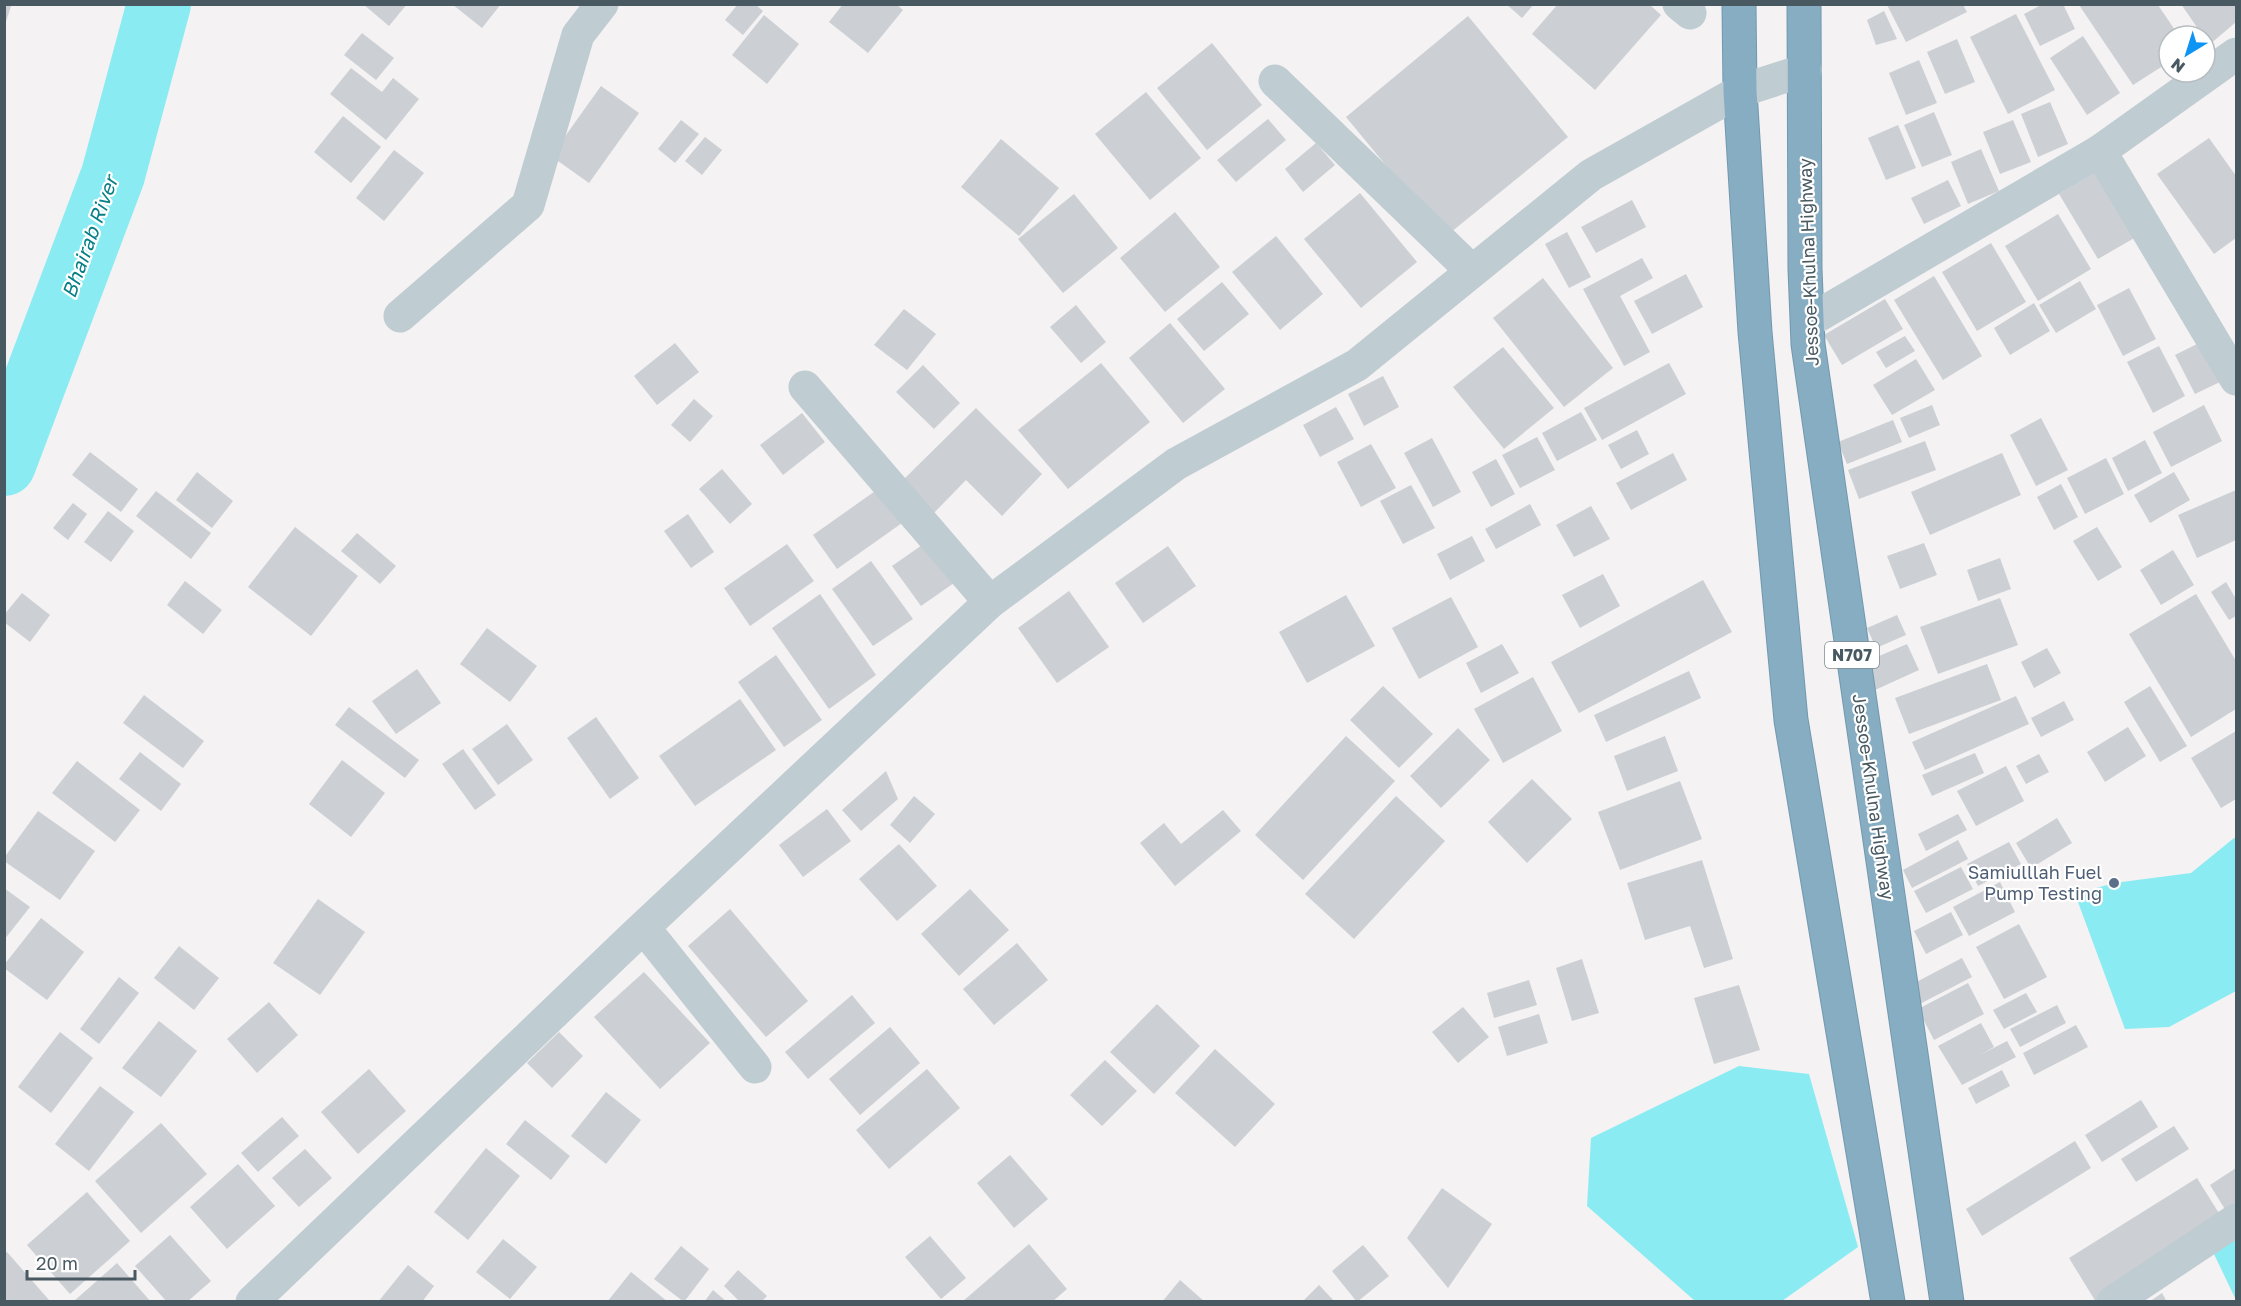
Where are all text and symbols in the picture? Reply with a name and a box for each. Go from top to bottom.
north arrow [2157,24,2217,84]
text: N [2167,54,2189,77]
street label: Jessoe-Khulna Highway [1793,158,1823,366]
water label: Bhairab River [56,170,123,301]
road number: N707 [1825,642,1879,668]
street label: Jessoe-Khulna Highway [1849,692,1899,901]
place label: Samiulllah Fuel Pump Testing [1968,861,2102,904]
marker: Samiulllah Fuel Pump Testing [2107,876,2121,890]
scale bar [27,1243,135,1281]
text: 20 m [36,1252,78,1274]

